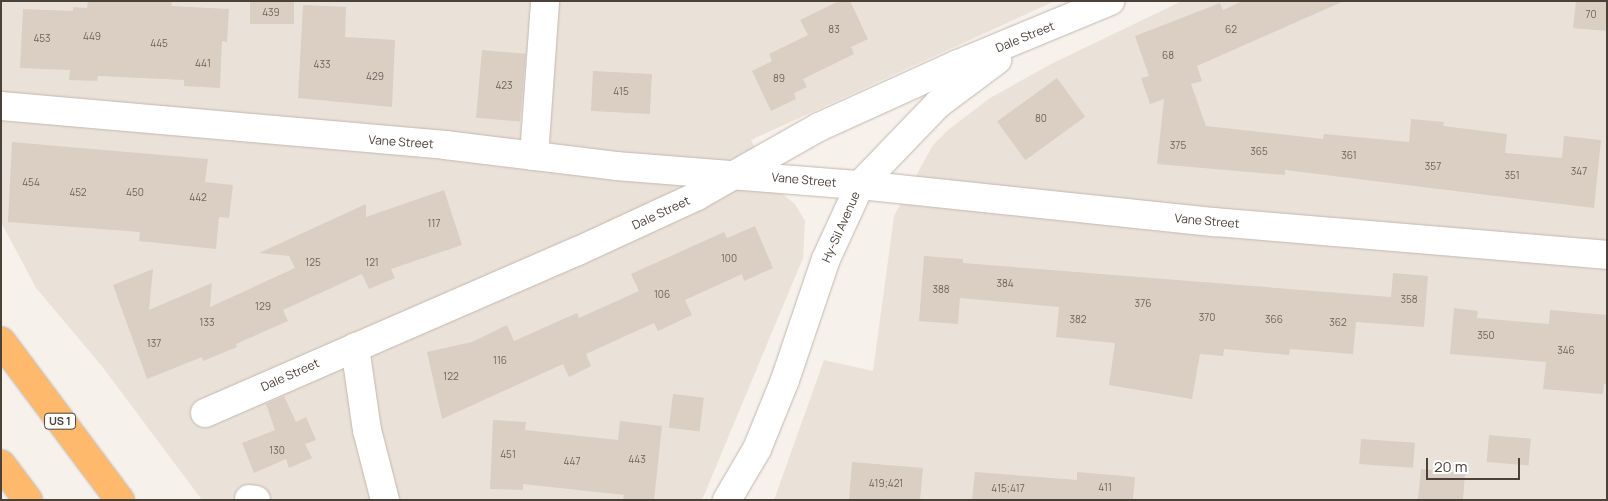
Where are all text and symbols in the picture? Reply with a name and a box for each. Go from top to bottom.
house number: 439 [262,7,280,19]
house number: 70 [1585,9,1597,21]
street label: Dale Street [993,19,1057,55]
house number: 83 [828,24,840,36]
house number: 62 [1225,24,1237,36]
house number: 449 [83,31,101,43]
house number: 453 [33,33,51,45]
house number: 445 [150,38,168,50]
house number: 68 [1162,50,1174,62]
house number: 441 [195,58,211,70]
house number: 433 [314,59,330,71]
house number: 429 [366,71,384,83]
house number: 89 [773,73,785,85]
house number: 423 [495,80,513,92]
house number: 415 [613,86,629,98]
house number: 80 [1035,113,1047,125]
street label: Vane Street [368,133,434,151]
house number: 375 [1170,140,1186,152]
house number: 365 [1250,146,1268,158]
house number: 361 [1341,150,1357,162]
house number: 357 [1425,161,1441,173]
house number: 347 [1571,166,1587,178]
street label: Vane Street [771,170,837,190]
house number: 351 [1504,170,1520,182]
house number: 454 [22,177,40,189]
house number: 452 [69,187,87,199]
house number: 450 [126,187,144,199]
street label: Hy-Sil Avenue [819,189,863,265]
house number: 442 [189,192,207,204]
street label: Dale Street [630,193,692,233]
street label: Vane Street [1174,211,1240,231]
house number: 117 [428,218,440,230]
house number: 100 [721,253,737,265]
house number: 125 [305,257,321,269]
house number: 121 [365,257,379,269]
house number: 384 [996,278,1014,290]
house number: 388 [932,284,950,296]
house number: 106 [654,289,670,301]
house number: 358 [1400,294,1418,306]
house number: 376 [1135,298,1151,310]
house number: 129 [255,301,271,313]
house number: 370 [1199,312,1215,324]
house number: 382 [1069,314,1087,326]
house number: 366 [1265,314,1283,326]
house number: 133 [200,317,214,329]
house number: 362 [1329,317,1347,329]
house number: 350 [1477,330,1495,342]
house number: 137 [147,338,161,350]
house number: 346 [1557,345,1575,357]
house number: 116 [493,355,507,367]
street label: Dale Street [259,356,321,394]
house number: 122 [443,371,459,383]
road number: US 1 [44,412,76,430]
house number: 130 [269,445,285,457]
scale bar [1428,448,1522,480]
house number: 451 [500,449,516,461]
house number: 443 [628,454,646,466]
house number: 447 [564,456,580,468]
text: 20 m [1434,456,1467,477]
house number: 419;421 [869,478,903,490]
house number: 411 [1098,482,1112,494]
house number: 415;417 [991,483,1025,495]

